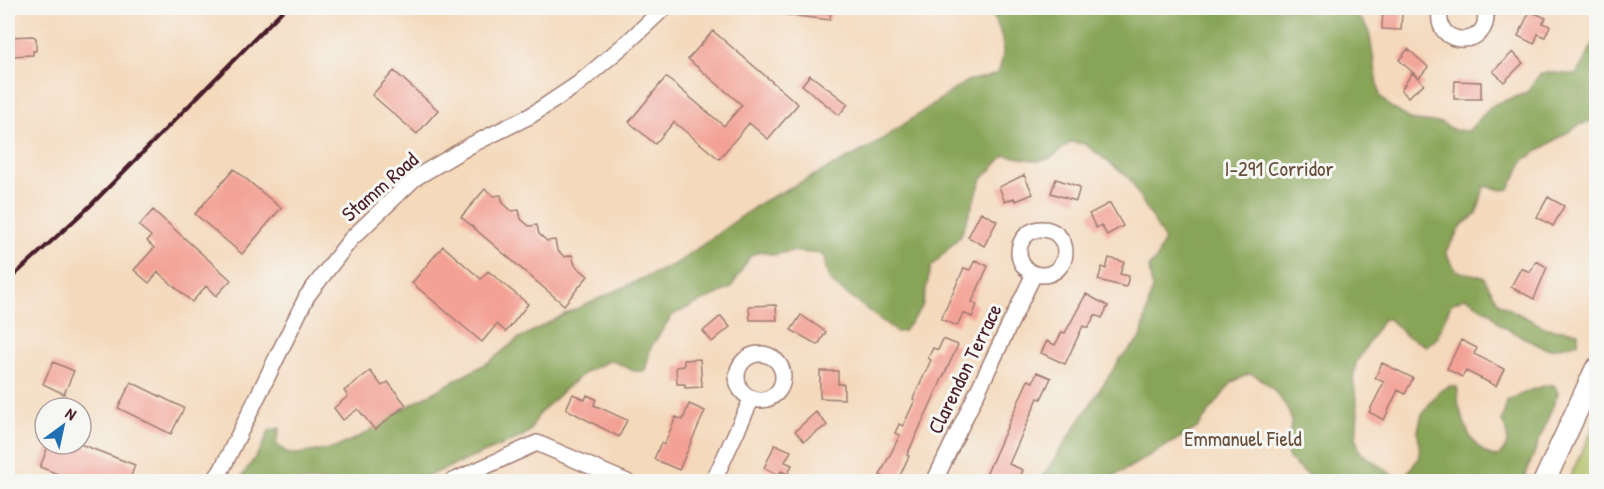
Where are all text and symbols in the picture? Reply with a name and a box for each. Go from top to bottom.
street label: Stamm Road [335,145,424,228]
park label: I-291 Corridor [1225,154,1334,183]
street label: Clarendon Terrace [921,299,1009,439]
north arrow [33,396,93,456]
text: N [62,402,81,425]
park label: Emmanuel Field [1184,424,1302,453]

